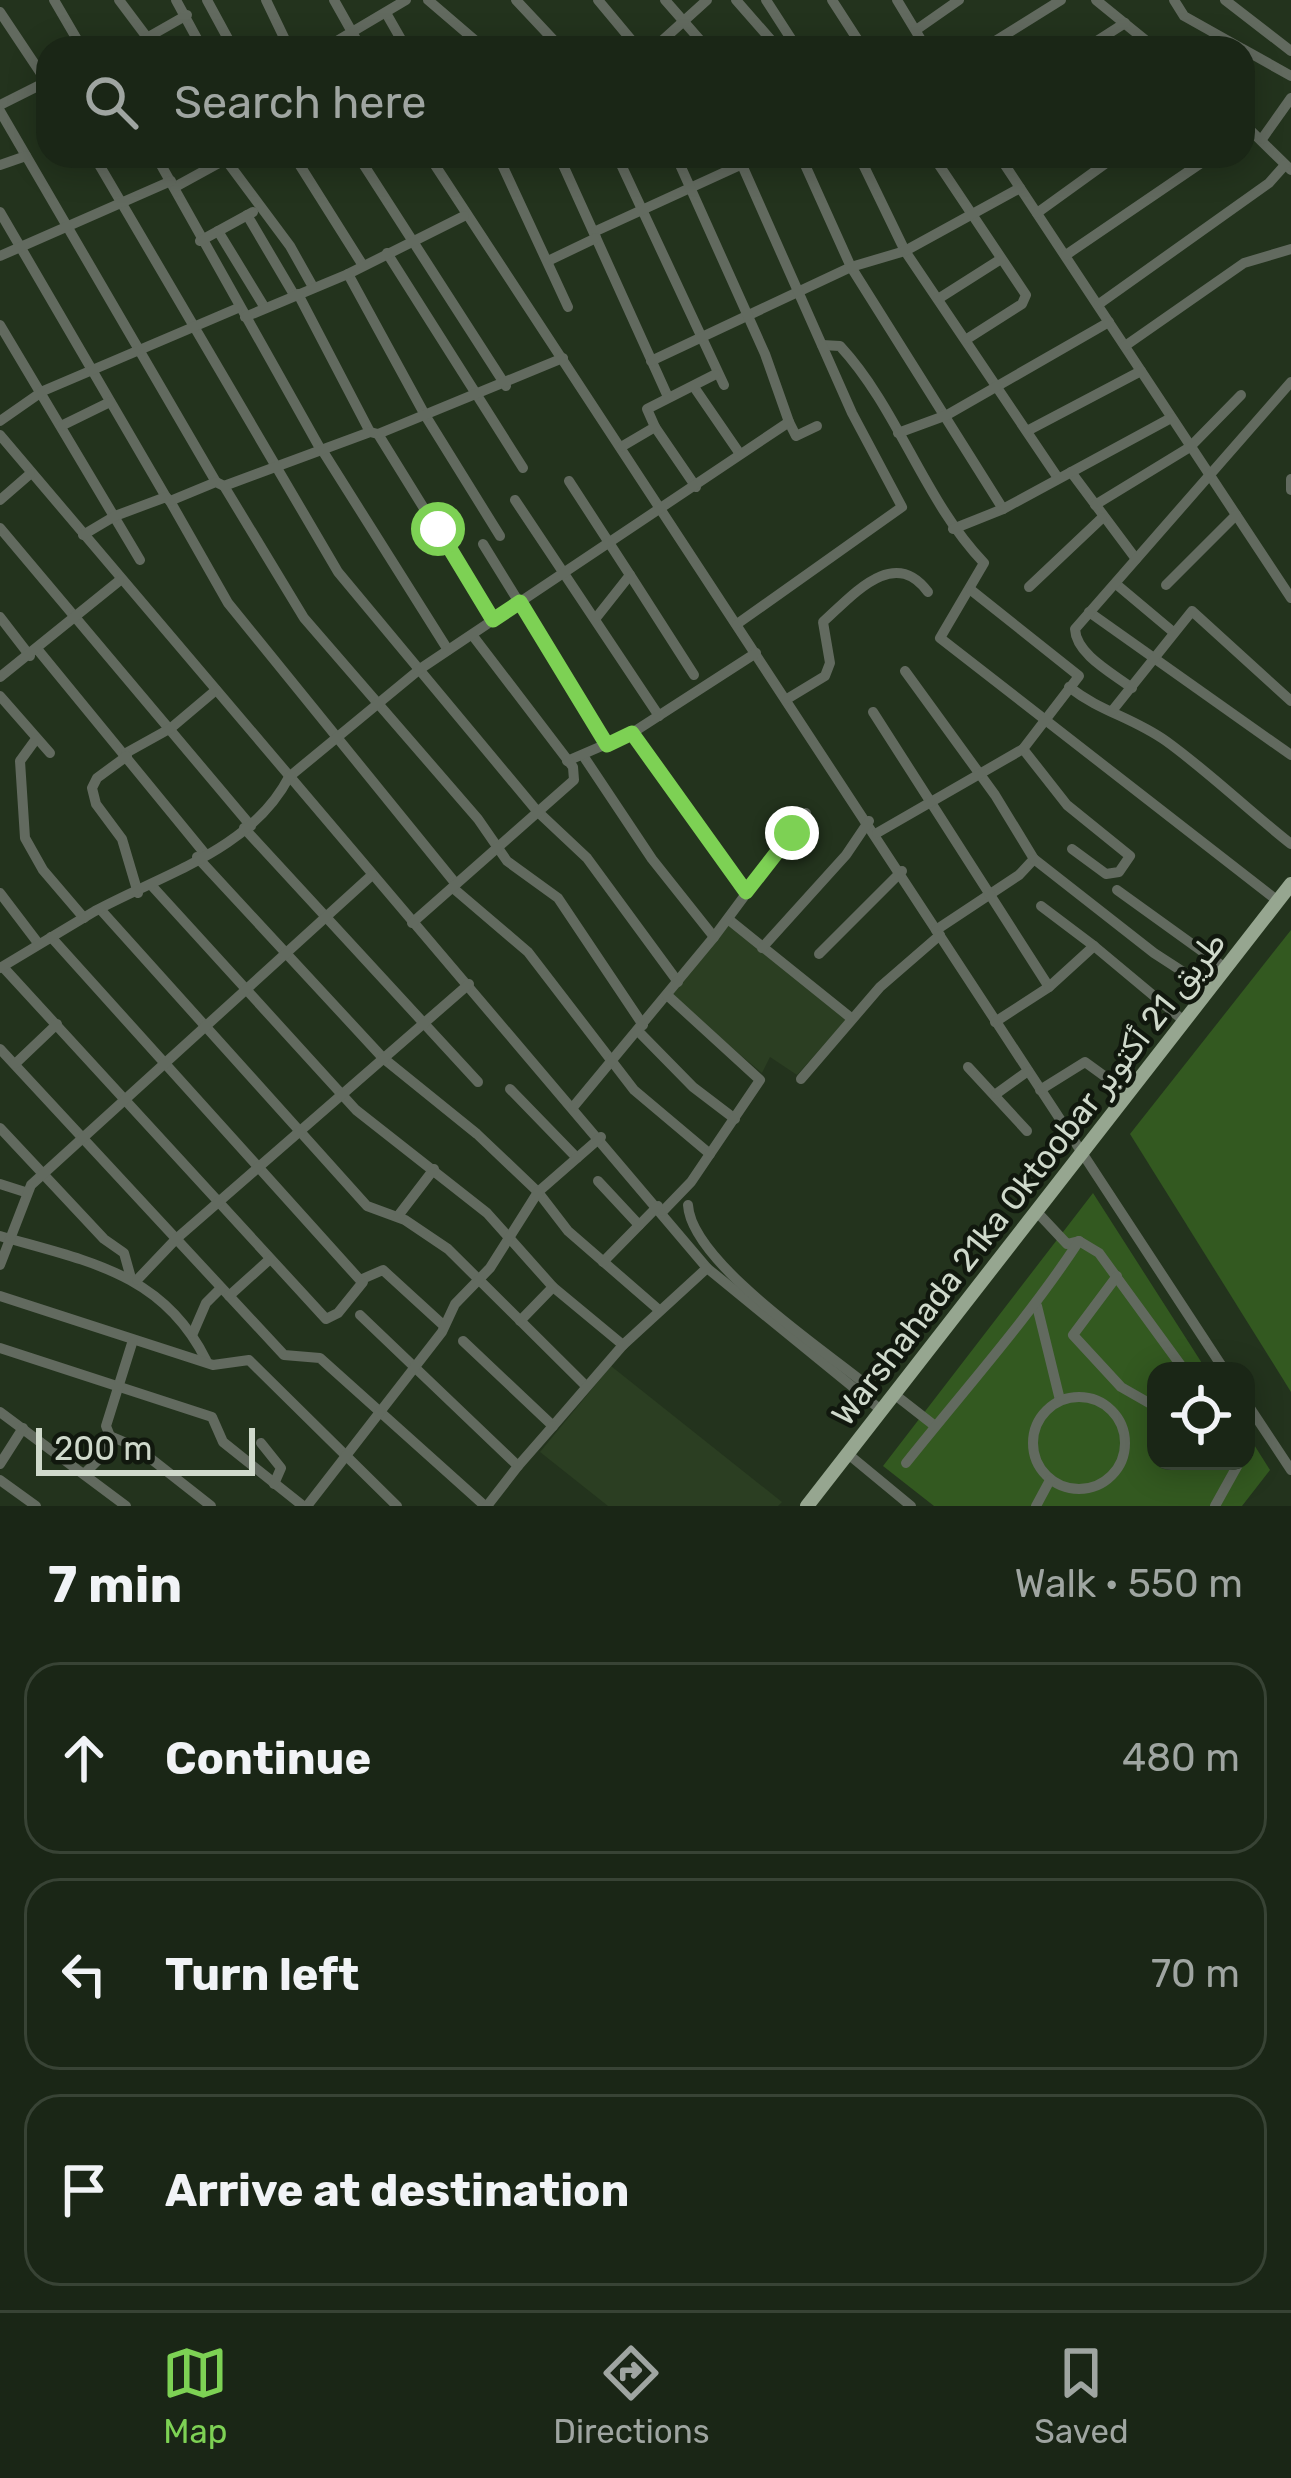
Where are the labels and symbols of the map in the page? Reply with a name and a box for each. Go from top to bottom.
route start [411,502,465,556]
route end [765,806,819,860]
street label: Warshahada 21ka Oktoobar طريق 21 أكتوبر [823,923,1234,1434]
scale bar [36,1422,255,1475]

